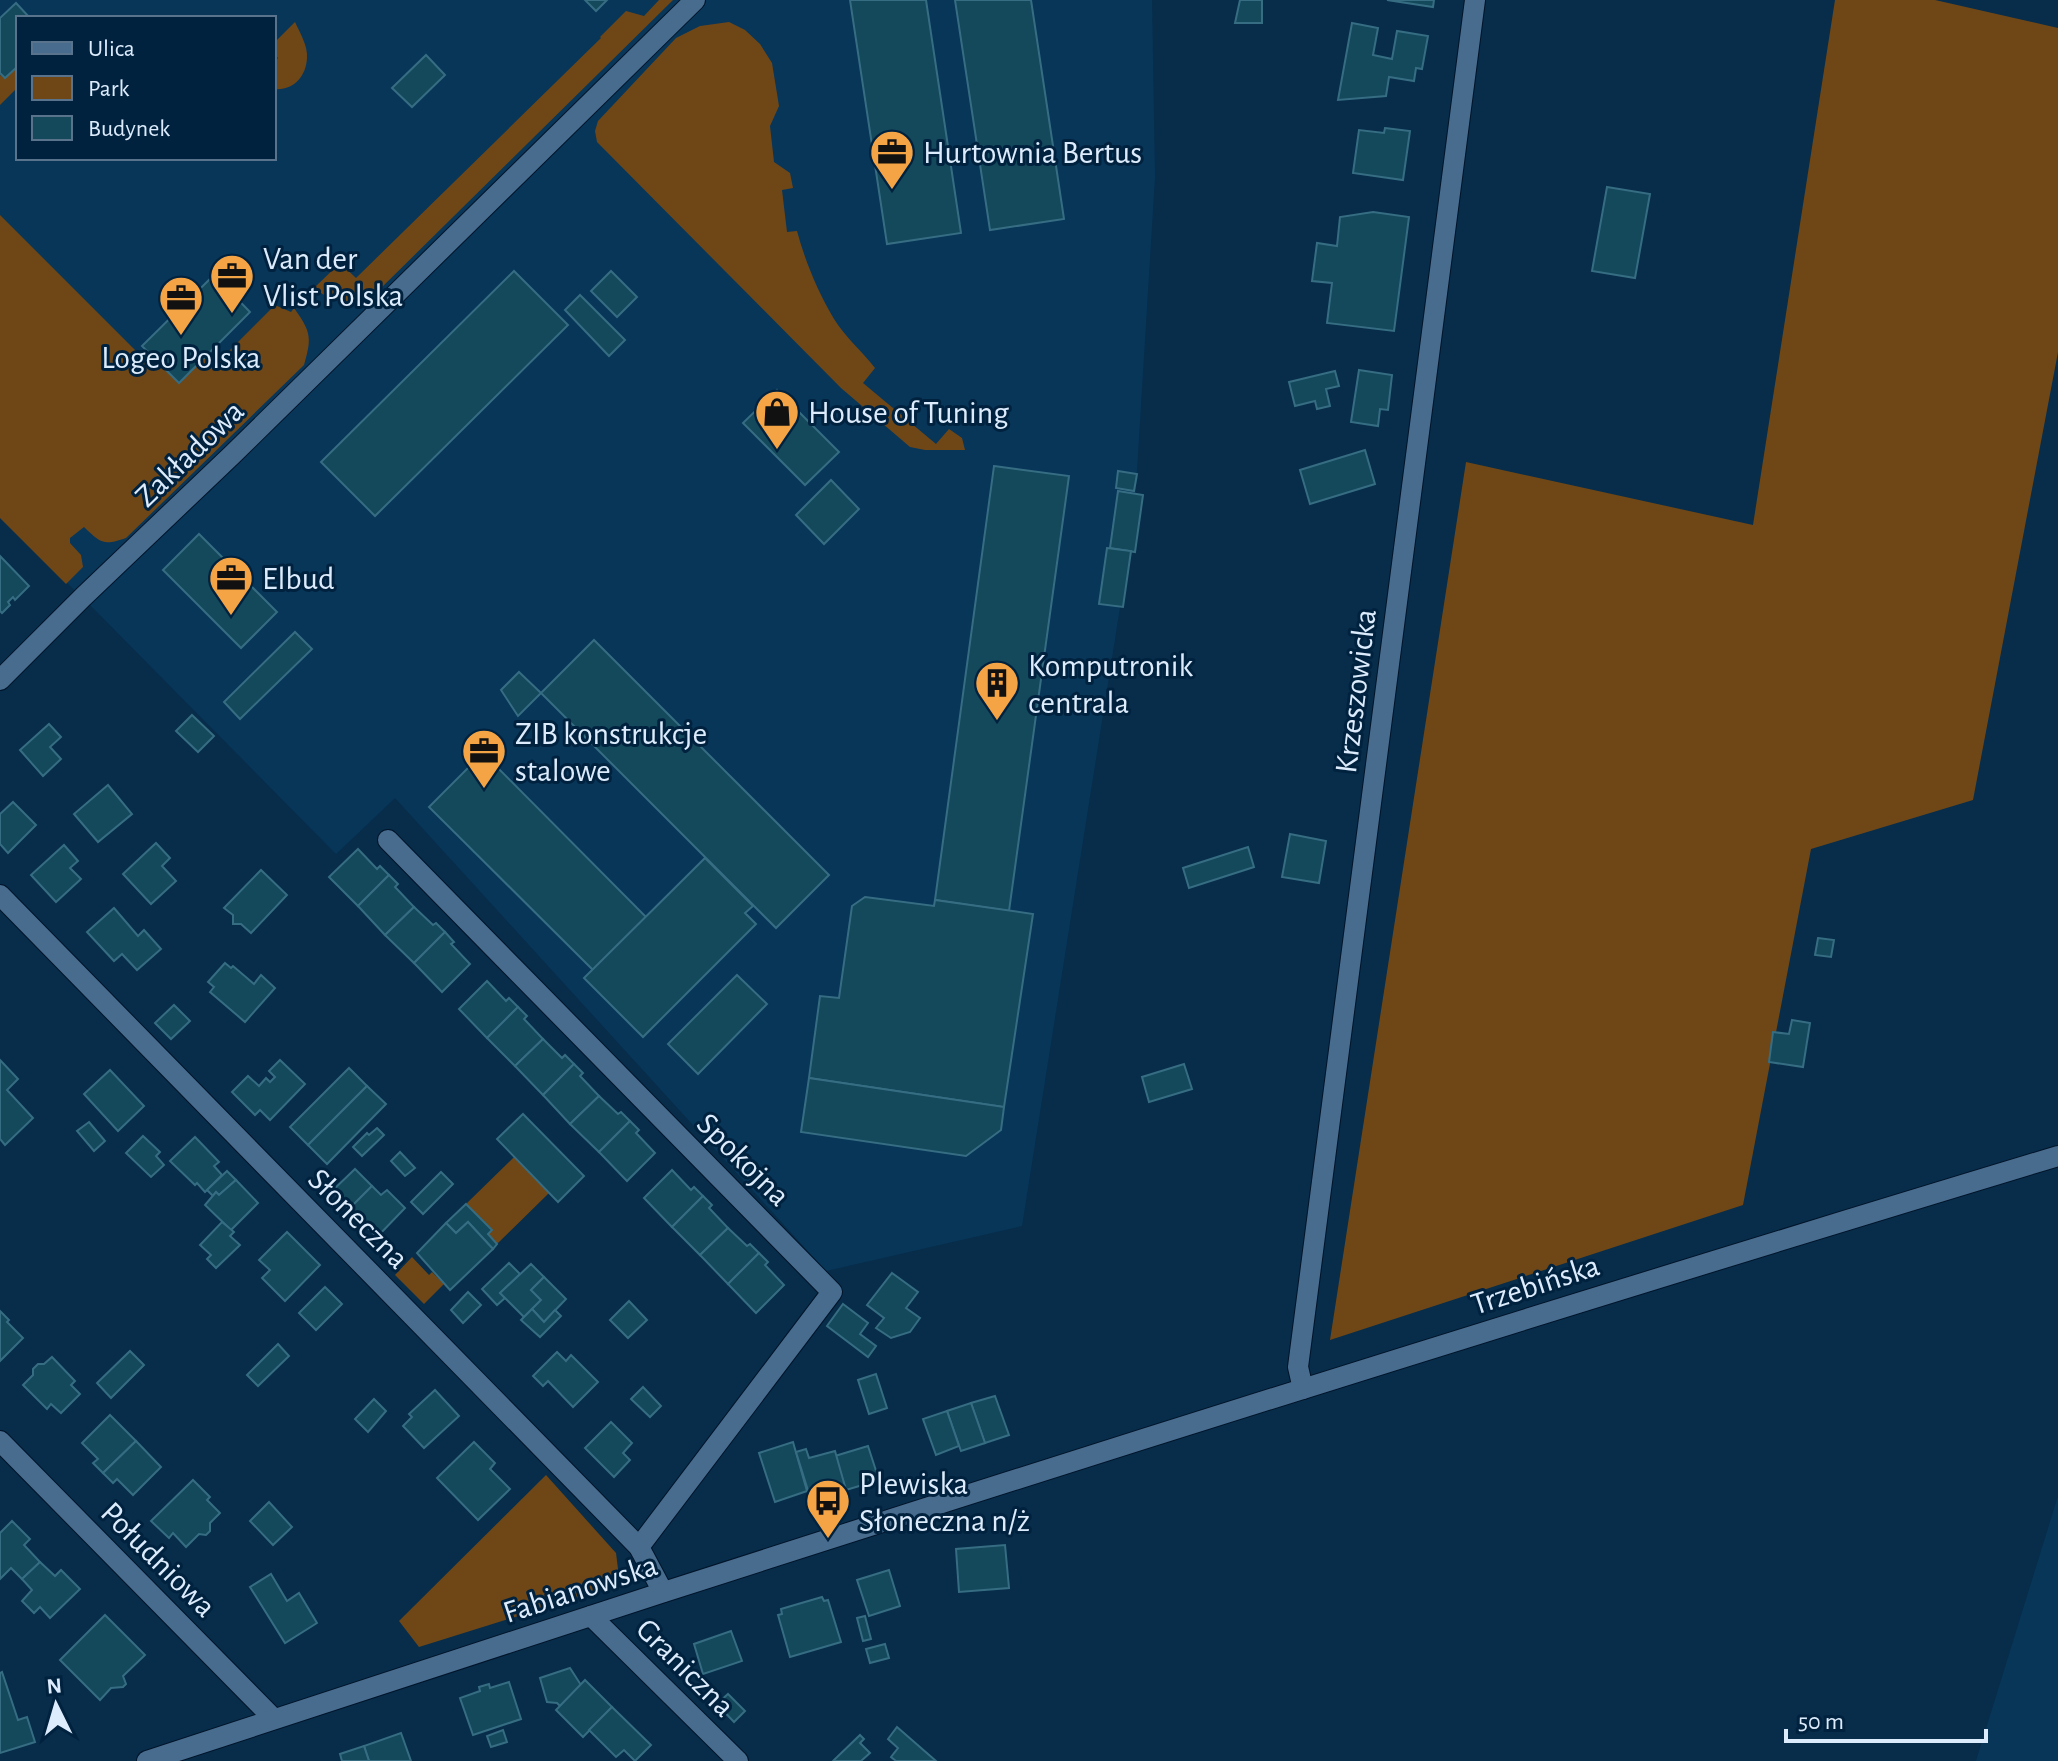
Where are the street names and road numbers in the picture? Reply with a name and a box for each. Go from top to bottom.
street label: Zakładowa [129,395,250,513]
street label: Krzeszowicka [1330,607,1382,775]
street label: Spokojna [691,1107,796,1212]
street label: Słoneczna [302,1163,414,1275]
street label: Trzebińska [1467,1249,1603,1321]
street label: Południowa [95,1496,222,1623]
street label: Fabianowska [499,1549,661,1629]
street label: Graniczna [630,1613,740,1723]

